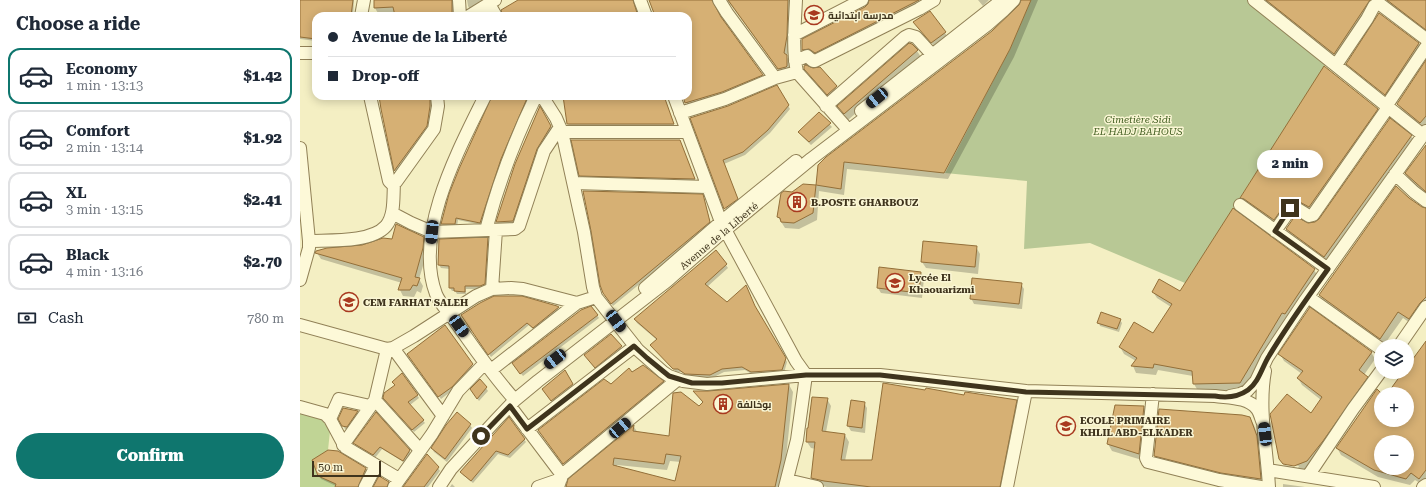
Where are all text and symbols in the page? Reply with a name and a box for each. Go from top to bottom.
school or university icon: مدرسة ابتدائية [803,4,825,26]
place label: مدرسة ابتدائية [828,10,894,22]
text: Choose a ride [16,13,140,34]
text: Avenue de la Liberté [352,28,507,46]
icon: car [18,58,54,94]
text: Economy [66,60,137,78]
text: $1.42 [243,67,282,85]
text: Drop-off [352,67,419,85]
text: 1 min · 13:13 [66,78,143,93]
car [864,86,890,110]
park label: Cimetière Sidi EL HADJ BAHOUS [1092,114,1183,137]
icon: car [18,120,54,156]
text: Comfort [66,122,130,140]
text: $1.92 [243,129,282,147]
text: 2 min · 13:14 [66,140,143,155]
callout: 2 min [1257,150,1323,178]
text: 2 min [1272,156,1308,171]
icon: car [18,182,54,218]
text: XL [66,184,87,202]
text: $2.41 [243,191,282,209]
building icon: B.POSTE GHARBOUZ [786,191,808,213]
place label: B.POSTE GHARBOUZ [811,197,919,208]
route end [1281,199,1299,217]
street label: Avenue de la Liberté [678,200,761,272]
text: 3 min · 13:15 [66,202,143,217]
car [425,219,439,245]
icon: car [18,244,54,280]
text: Black [66,246,109,264]
text: $2.70 [243,253,282,271]
text: 4 min · 13:16 [66,264,143,279]
school or university icon: Lycée El Khaouarizmi [884,272,906,294]
place label: Lycée El Khaouarizmi [909,272,975,295]
school or university icon: CEM FARHAT SALEH [338,291,360,313]
place label: CEM FARHAT SALEH [363,297,468,308]
icon: cash [16,307,38,329]
car [604,308,628,334]
text: Cash [48,309,84,327]
text: 780 m [247,311,284,326]
car [447,313,471,339]
map controls [1374,339,1414,475]
button: layers [1374,339,1414,379]
car [542,347,568,371]
button: + [1374,387,1414,427]
building icon: بوخالفة [712,393,734,415]
place label: بوخالفة [737,399,771,411]
school or university icon: ECOLE PRIMAIRE KHLIL ABD-ELKADER [1055,415,1077,437]
place label: ECOLE PRIMAIRE KHLIL ABD-ELKADER [1080,415,1193,438]
car [607,416,633,440]
car [1258,421,1272,447]
route start [472,427,490,445]
button: Confirm [16,433,284,479]
button: − [1374,435,1414,475]
scale bar [312,459,381,478]
text: 50 m [318,461,343,474]

